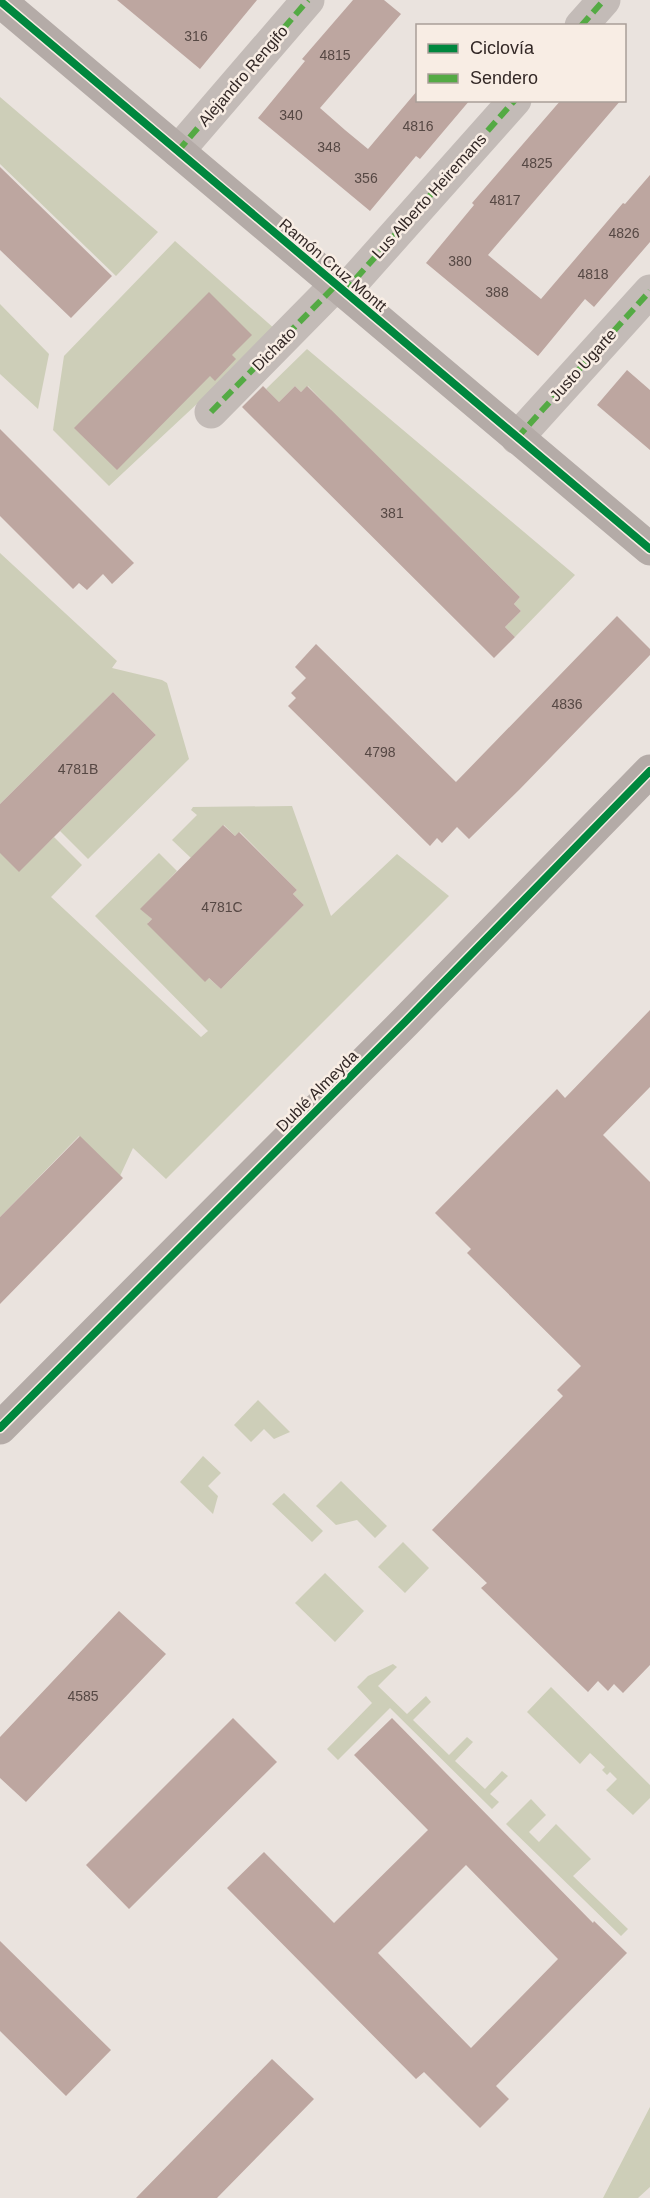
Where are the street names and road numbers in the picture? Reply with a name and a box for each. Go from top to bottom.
street label: Alejandro Rengifo [195,22,291,130]
street label: Lus Alberto Heiremans [369,130,489,262]
street label: Ramón Cruz Montt [276,215,390,315]
street label: Dichato [249,324,299,374]
street label: Justo Ugarte [546,326,620,404]
street label: Dublé Almeyda [273,1047,361,1135]

